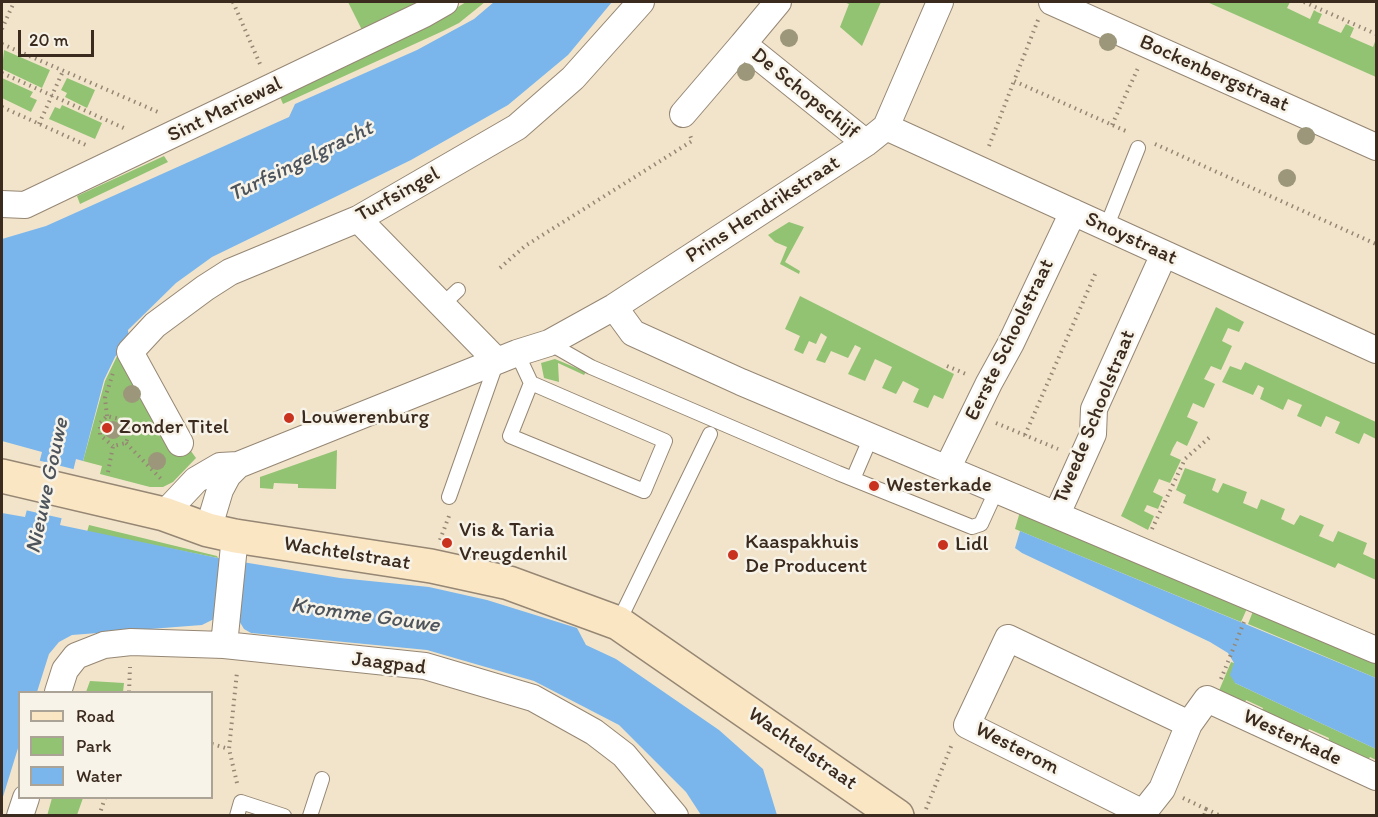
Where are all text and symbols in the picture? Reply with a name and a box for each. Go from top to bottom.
scale bar [21,18,98,56]
text: 20 m [29,29,69,51]
street label: Bockenbergstraat [1135,30,1293,118]
street label: De Schopschijf [746,43,864,145]
street label: Sint Mariewal [164,71,286,149]
water label: Turfsingelgracht [225,116,377,208]
street label: Prins Hendrikstraat [681,151,845,269]
street label: Turfsingel [352,162,444,228]
street label: Snoystraat [1081,207,1181,271]
street label: Eerste Schoolstraat [960,255,1060,425]
street label: Tweede Schoolstraat [1049,326,1141,508]
place label: Louwerenburg [301,405,429,431]
marker: Louwerenburg [282,411,296,425]
place label: Zonder Titel [119,415,229,441]
water label: Nieuwe Gouwe [21,416,75,556]
marker: Zonder Titel [100,421,114,435]
place label: Westerkade [886,473,992,499]
marker: Westerkade [867,479,881,493]
place label: Vis & Taria Vreugdenhil [459,518,567,568]
place label: Kaaspakhuis De Producent [745,530,867,580]
street label: Wachtelstraat [282,532,412,576]
place label: Lidl [955,532,989,558]
marker: Vis & Taria Vreugdenhil [440,536,454,550]
marker: Lidl [936,538,950,552]
marker: Kaaspakhuis De Producent [726,548,740,562]
water label: Kromme Gouwe [289,593,441,639]
street label: Jaagpad [350,647,428,681]
legend [18,691,213,799]
street label: Wachtelstraat [742,702,862,796]
street label: Westerkade [1239,704,1345,772]
text: Road [76,705,115,727]
street label: Westerom [971,717,1063,781]
text: Park [76,735,111,757]
text: Water [76,765,122,787]

